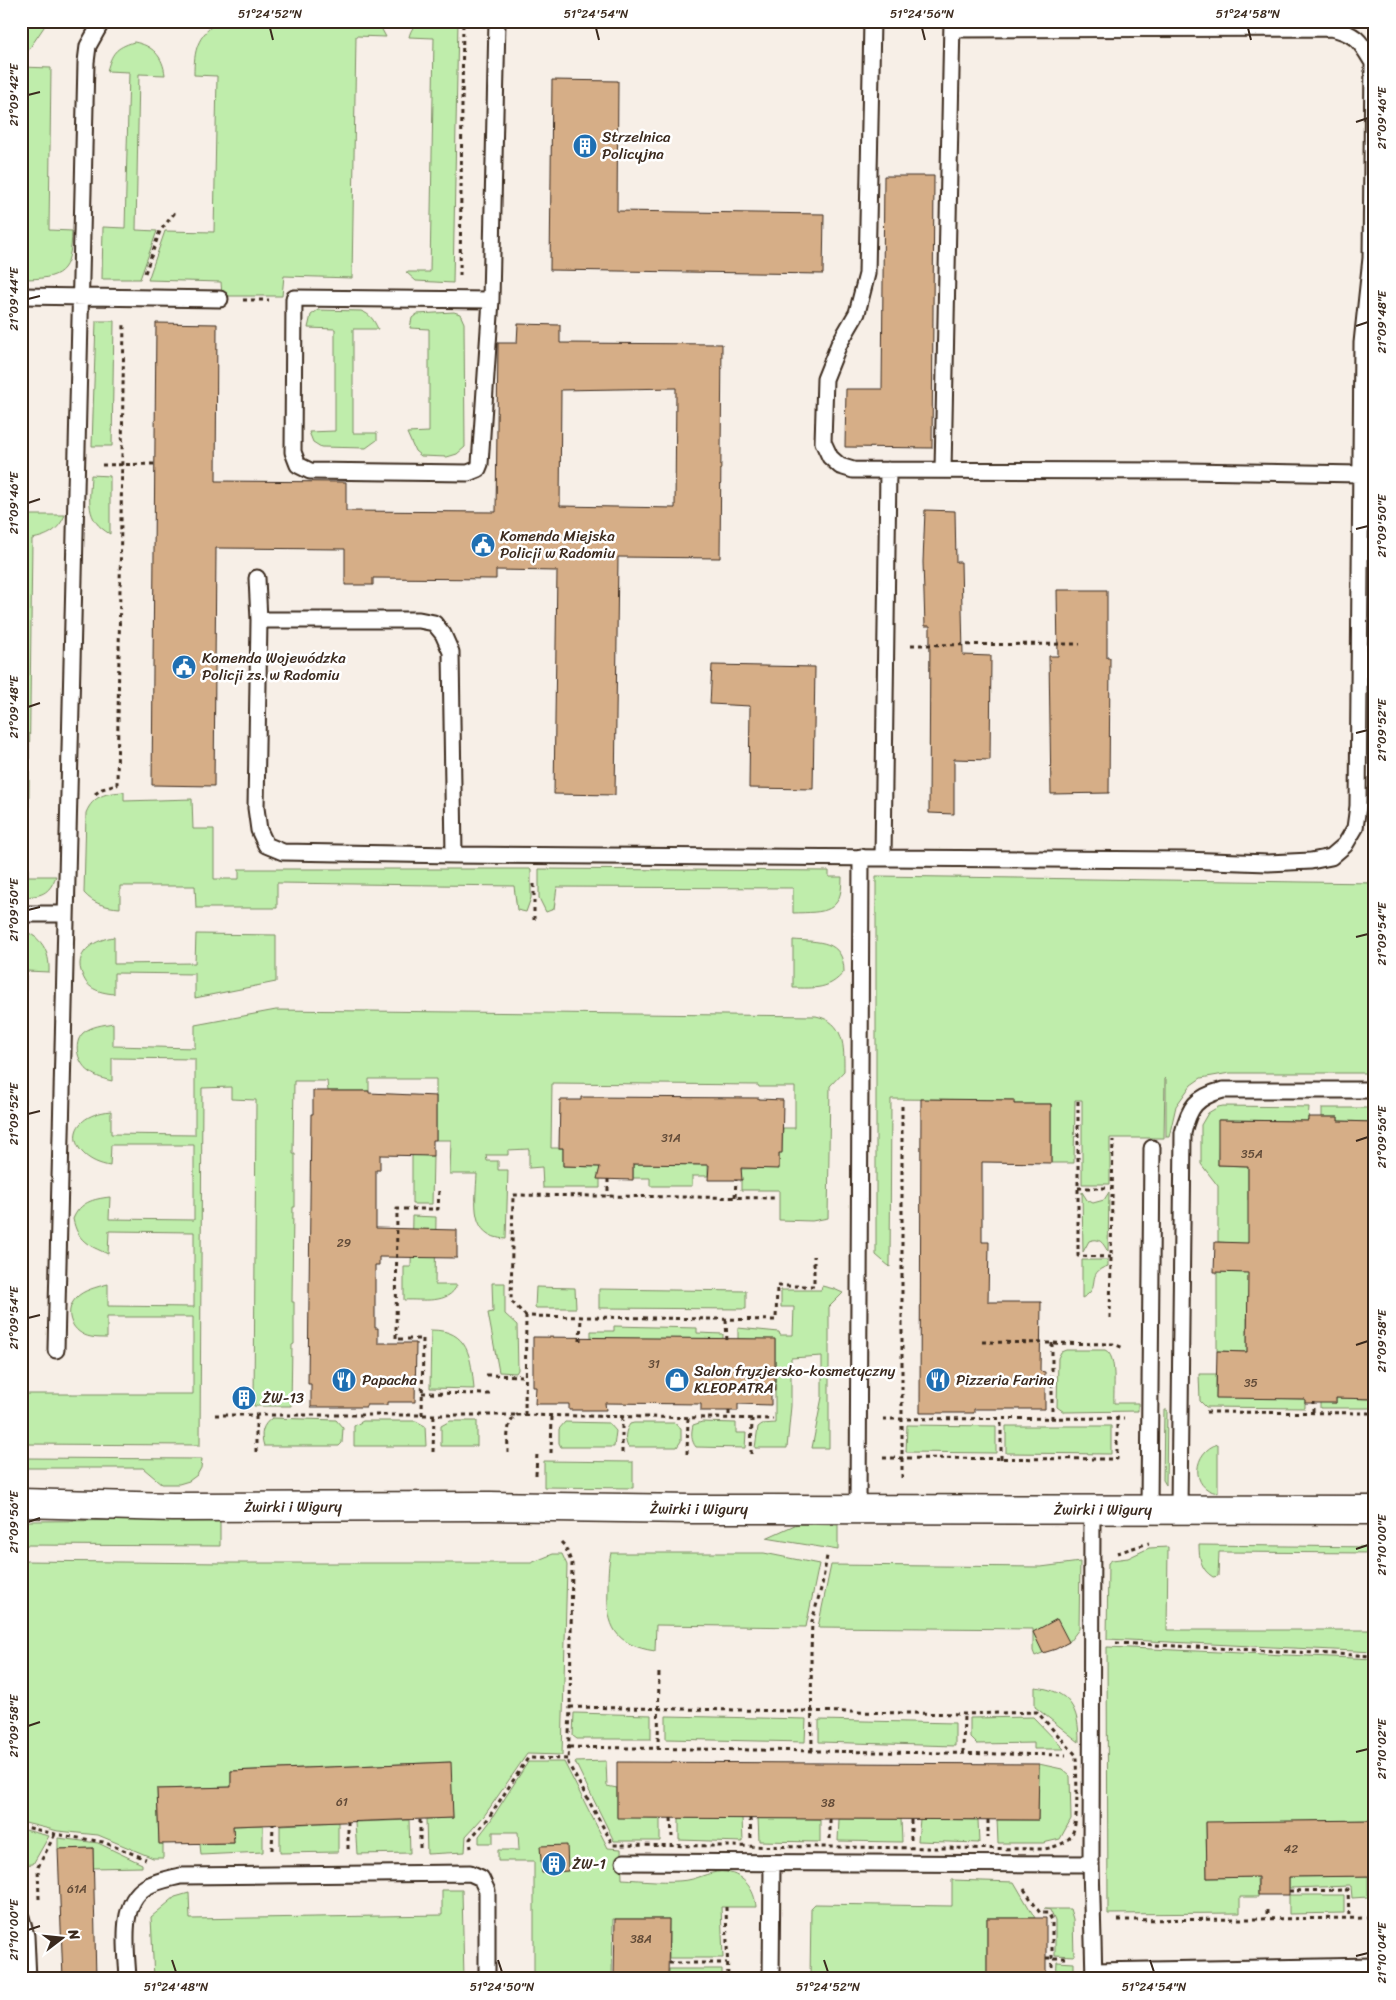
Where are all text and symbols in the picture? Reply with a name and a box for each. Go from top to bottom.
text: 51°24'52"N [238,3,303,25]
text: 51°24'54"N [564,3,629,25]
text: 51°24'56"N [890,3,955,25]
text: 51°24'58"N [1216,3,1281,25]
text: 21°09'42"E [3,62,25,126]
text: 21°09'46"E [1371,85,1393,149]
place label: Strzelnica Policyjna [602,124,671,167]
building icon: Strzelnica Policyjna [572,133,598,159]
text: 21°09'44"E [3,266,25,331]
text: 21°09'48"E [1371,289,1393,354]
text: 21°09'46"E [3,470,25,534]
text: 21°09'50"E [1371,493,1393,558]
place label: Komenda Miejska Policji w Radomiu [500,523,615,566]
public building icon: Komenda Miejska Policji w Radomiu [470,532,496,558]
place label: Komenda Wojewódzka Policji zs. w Radomiu [202,645,346,688]
public building icon: Komenda Wojewódzka Policji zs. w Radomiu [171,654,197,680]
text: 21°09'48"E [3,674,25,739]
text: 21°09'52"E [1371,697,1393,761]
text: 21°09'50"E [3,877,25,942]
text: 21°09'54"E [1371,901,1393,966]
text: 21°09'52"E [3,1081,25,1145]
text: 21°09'56"E [1371,1104,1393,1168]
house number: 31A [661,1127,681,1149]
house number: 35A [1241,1143,1263,1165]
house number: 29 [337,1232,351,1254]
text: 21°09'54"E [3,1285,25,1350]
text: 21°09'58"E [1371,1308,1393,1372]
house number: 31 [648,1353,660,1375]
place label: Salon fryzjersko-kosmetyczny KLEOPATRA [694,1358,896,1401]
restaurant icon: Papacha [331,1367,357,1393]
place label: Papacha [362,1367,417,1393]
shop icon: Salon fryzjersko-kosmetyczny KLEOPATRA [664,1367,690,1393]
restaurant icon: Pizzeria Farina [925,1367,951,1393]
place label: Pizzeria Farina [956,1367,1055,1393]
house number: 35 [1244,1372,1258,1394]
building icon: ŻW-13 [231,1385,257,1411]
place label: ŻW-13 [262,1385,304,1411]
text: 21°09'56"E [3,1489,25,1553]
street label: Żwirki i Wigury [244,1493,342,1520]
street label: Żwirki i Wigury [650,1495,748,1522]
street label: Żwirki i Wigury [1054,1497,1152,1523]
text: 21°10'00"E [1371,1513,1393,1576]
text: 21°09'58"E [3,1693,25,1757]
text: 21°10'02"E [1371,1717,1393,1779]
house number: 61 [336,1791,348,1813]
house number: 38 [821,1792,835,1814]
house number: 42 [1284,1838,1298,1860]
building icon: ŻW-1 [541,1851,567,1877]
place label: ŻW-1 [572,1851,606,1877]
house number: 61A [67,1878,87,1900]
text: 21°10'00"E [3,1898,25,1961]
north arrow [38,1912,88,1962]
text: 21°10'04"E [1371,1921,1393,1984]
text: N [60,1925,87,1943]
house number: 38A [630,1928,652,1950]
text: 51°24'48"N [144,1976,209,1998]
text: 51°24'50"N [470,1976,535,1998]
text: 51°24'52"N [796,1976,861,1998]
text: 51°24'54"N [1122,1976,1187,1998]

